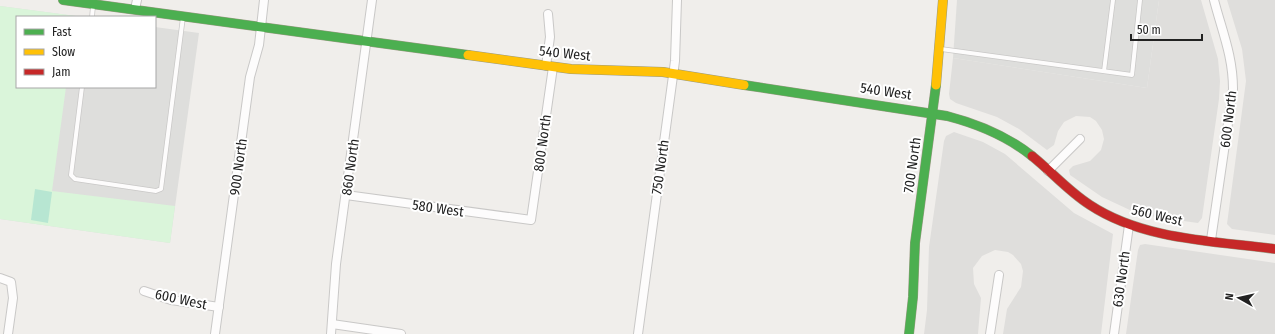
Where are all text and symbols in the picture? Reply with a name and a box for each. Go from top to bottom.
legend [16,16,156,88]
scale bar [1131,16,1202,42]
text: 50 m [1137,23,1161,37]
text: Fast [52,25,71,39]
street label: 540 West [538,42,592,65]
text: Slow [52,45,75,59]
text: Jam [52,65,70,79]
street label: 540 West [859,79,913,104]
street label: 600 North [1217,89,1240,149]
street label: 800 North [530,113,555,173]
street label: 700 North [900,136,925,194]
street label: 900 North [226,137,251,197]
street label: 860 North [338,138,363,197]
street label: 750 North [648,139,673,196]
street label: 580 West [411,196,465,221]
street label: 560 West [1130,201,1184,230]
street label: 630 North [1109,250,1134,308]
north arrow [1219,278,1259,318]
street label: 600 West [153,286,209,313]
text: N [1223,293,1236,301]

